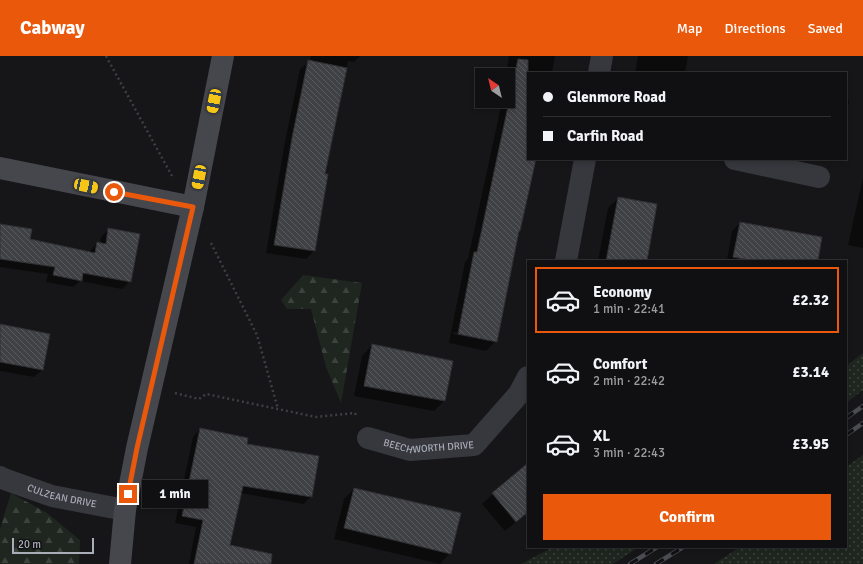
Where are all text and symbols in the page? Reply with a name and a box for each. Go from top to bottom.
text: Cabway [20,16,85,40]
text: Map [677,20,703,37]
text: Directions [725,20,786,37]
text: Saved [808,20,843,37]
north arrow [475,68,515,108]
map controls [475,68,515,108]
car [206,88,222,114]
text: Glenmore Road [567,88,666,106]
text: Carfin Road [567,127,643,145]
car [191,164,207,190]
car [73,178,99,194]
route start [105,183,123,201]
icon: car [545,282,581,318]
text: Economy [593,283,652,301]
text: £2.32 [792,291,829,309]
text: 1 min · 22:41 [593,301,665,317]
icon: car [545,354,581,390]
text: Comfort [593,355,647,373]
text: £3.14 [792,363,829,381]
text: 2 min · 22:42 [593,373,665,389]
icon: car [545,426,581,462]
text: XL [593,427,610,445]
text: £3.95 [792,435,829,453]
street label: BEECHWORTH DRIVE [382,437,475,456]
text: 3 min · 22:43 [593,445,665,461]
callout: 1 min [142,480,208,508]
street label: CULZEAN DRIVE [26,482,98,510]
route end [119,485,137,503]
text: 1 min [159,486,191,502]
button: Confirm [543,494,831,540]
scale bar [12,536,94,555]
text: 20 m [18,538,41,551]

